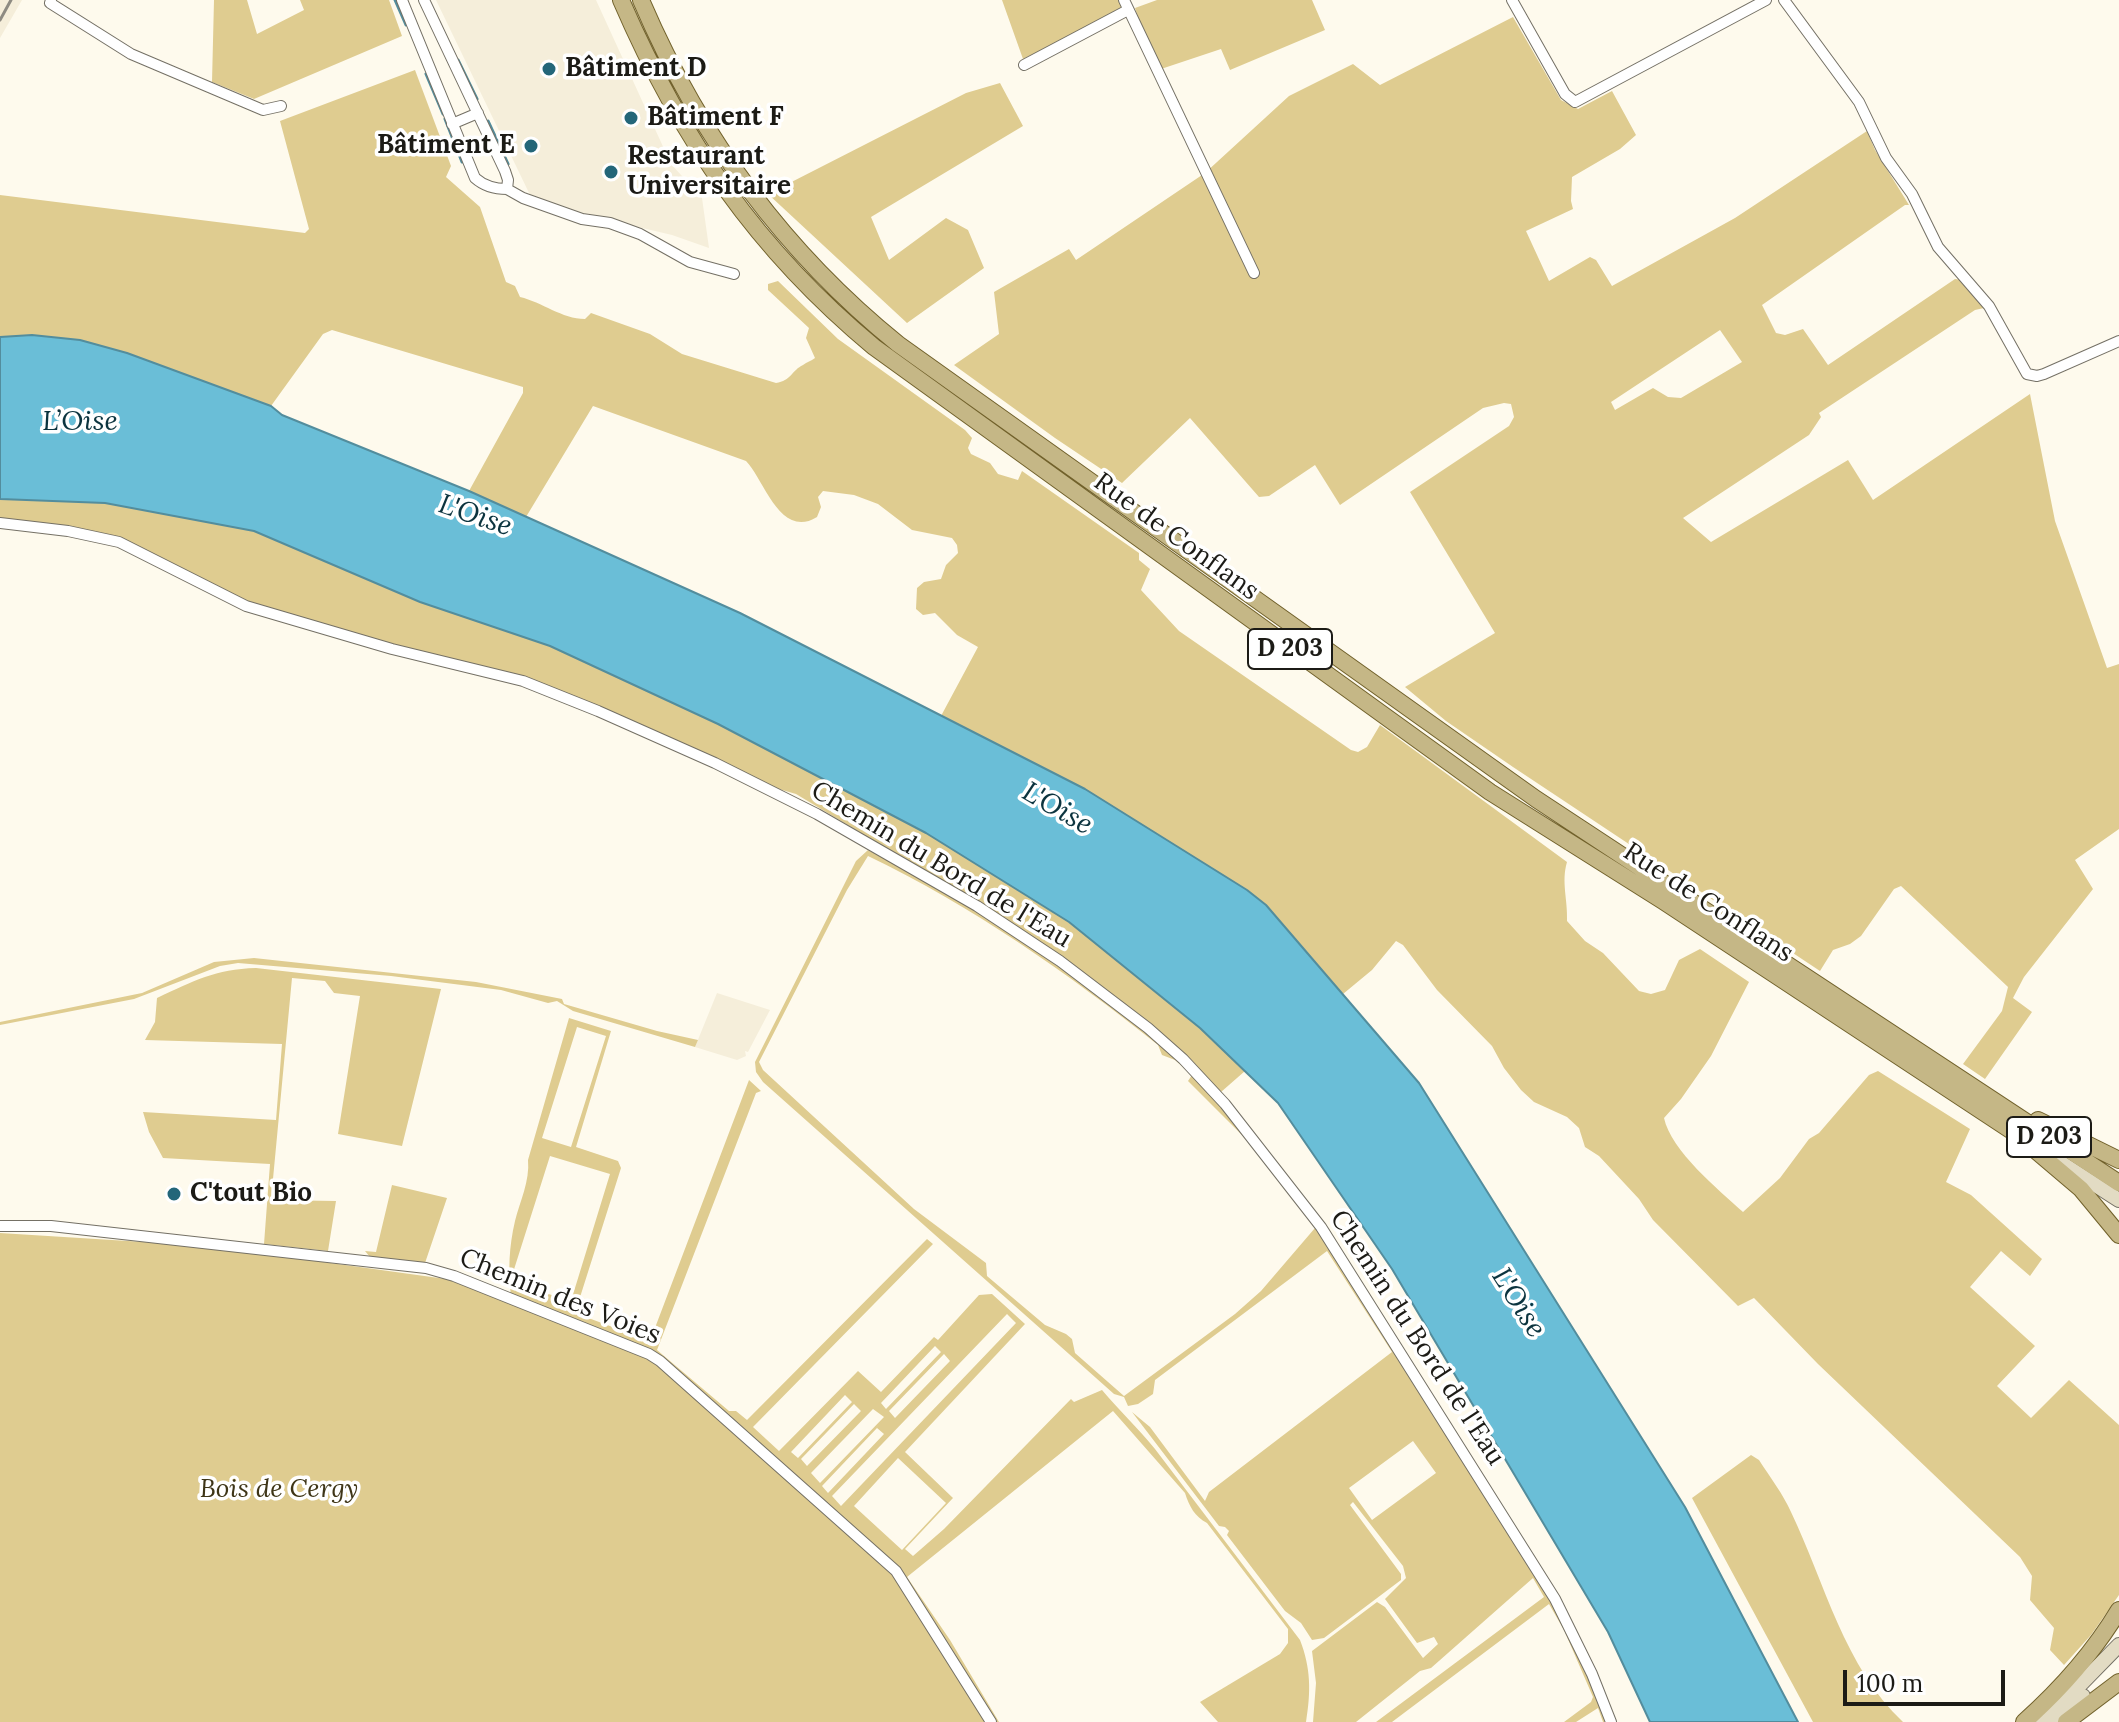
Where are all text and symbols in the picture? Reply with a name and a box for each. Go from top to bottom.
place label: Bâtiment D [565,53,707,85]
marker: Bâtiment D [540,60,558,78]
place label: Bâtiment F [647,102,784,134]
marker: Bâtiment F [622,109,640,127]
place label: Bâtiment E [377,130,515,162]
marker: Bâtiment E [522,137,540,155]
place label: Restaurant Universitaire [627,141,791,202]
marker: Restaurant Universitaire [602,163,620,181]
water label: L’Oise [42,405,118,439]
street label: Rue de Conflans [1087,467,1265,607]
water label: L'Oise [434,488,516,544]
road number: D 203 [1248,629,1332,669]
street label: Chemin du Bord de l'Eau [805,775,1077,955]
water label: L'Oise [1016,776,1098,842]
street label: Rue de Conflans [1617,836,1799,970]
road number: D 203 [2007,1117,2091,1157]
place label: C'tout Bio [190,1178,312,1210]
marker: C'tout Bio [165,1185,183,1203]
street label: Chemin du Bord de l'Eau [1323,1205,1511,1471]
street label: Chemin des Voies [455,1242,665,1352]
water label: L'Oise [1484,1262,1552,1344]
park label: Bois de Cergy [200,1474,358,1506]
scale bar [1847,1654,2009,1704]
text: 100 m [1857,1668,1923,1699]

